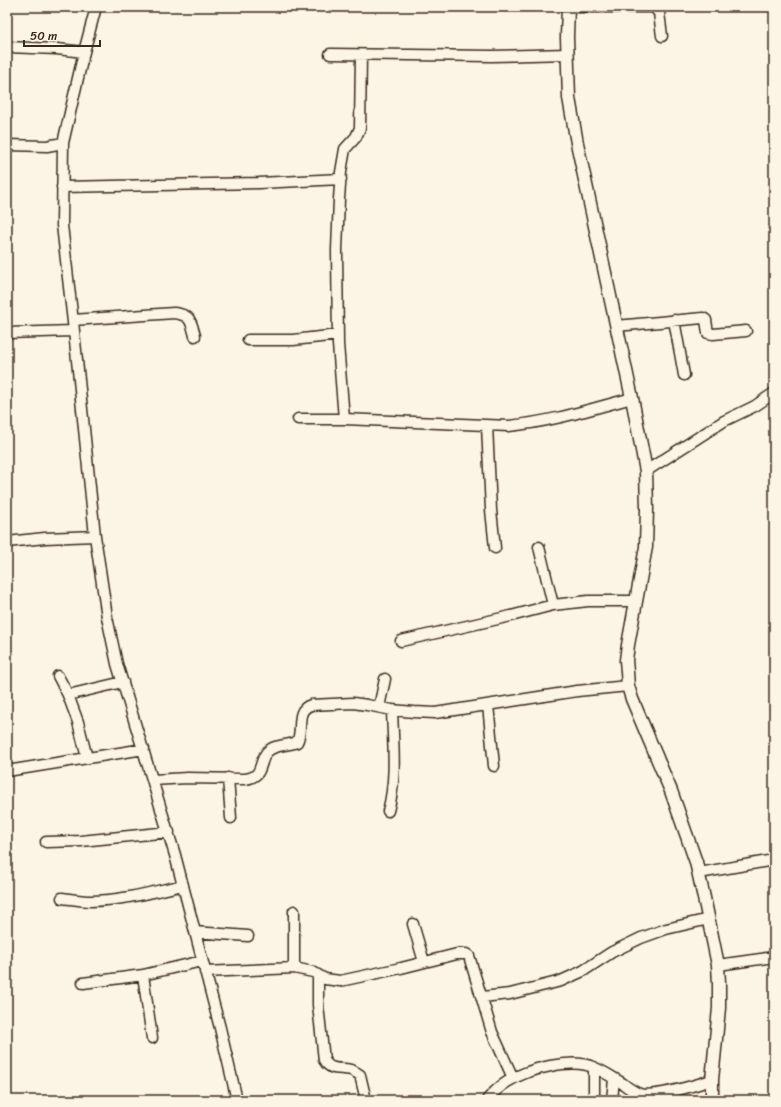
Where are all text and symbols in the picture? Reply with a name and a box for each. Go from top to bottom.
scale bar [24,22,100,48]
text: 50 m [30,25,57,47]

